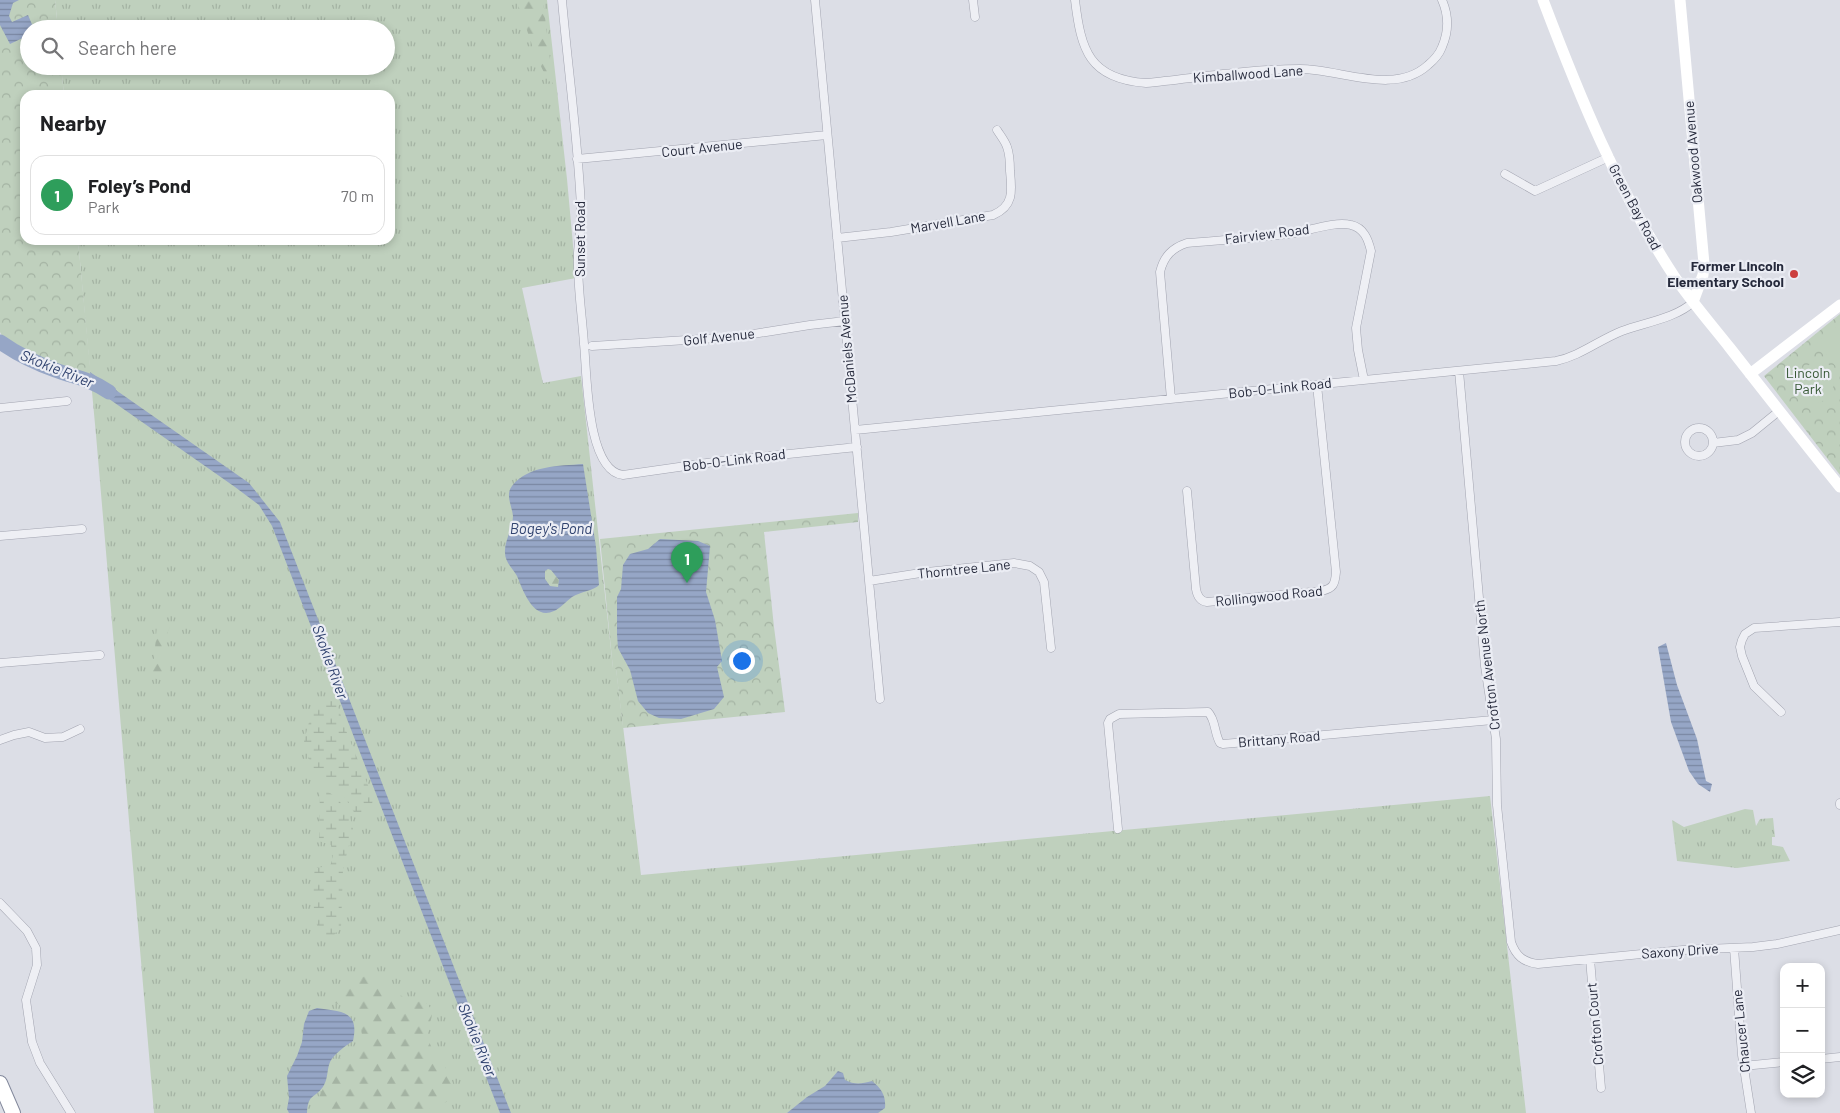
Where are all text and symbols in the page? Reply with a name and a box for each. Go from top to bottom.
search box [20,20,395,75]
icon: search [38,34,66,62]
text: Search here [78,36,177,59]
street label: Kimballwood Lane [1192,61,1304,86]
street label: Oakwood Avenue [1680,100,1705,204]
text: Nearby [40,110,106,135]
street label: Court Avenue [661,135,743,160]
street label: Green Bay Road [1606,161,1665,253]
text: Foley’s Pond [88,174,191,197]
text: 1 [54,186,60,205]
text: 70 m [341,186,374,205]
text: Park [88,197,119,216]
street label: Sunset Road [571,201,588,277]
street label: Marvell Lane [909,207,987,236]
street label: Fairview Road [1224,220,1310,247]
place label: Former Lincoln Elementary School [1667,257,1784,290]
marker: Former Lincoln Elementary School [1788,268,1800,280]
street label: McDaniels Avenue [833,294,860,404]
street label: Golf Avenue [682,324,755,349]
water label: Skokie River [18,345,97,391]
park label: Lincoln Park [1786,364,1830,397]
street label: Bob-O-Link Road [1228,374,1332,401]
street label: Bob-O-Link Road [682,445,786,474]
water label: Bogey's Pond [510,519,592,537]
pin: 1 [671,542,703,583]
street label: Thorntree Lane [917,555,1011,582]
street label: Rollingwood Road [1214,581,1323,610]
street label: Crofton Avenue North [1470,599,1503,731]
water label: Skokie River [309,622,353,702]
your location [729,648,755,674]
street label: Brittany Road [1237,726,1321,751]
street label: Saxony Drive [1641,939,1719,962]
map controls [1780,963,1825,1098]
button: + [1780,963,1825,1008]
street label: Crofton Court [1582,982,1607,1066]
street label: Chaucer Lane [1728,989,1753,1073]
water label: Skokie River [455,1000,501,1080]
button: − [1780,1008,1825,1053]
button: layers [1780,1053,1825,1098]

